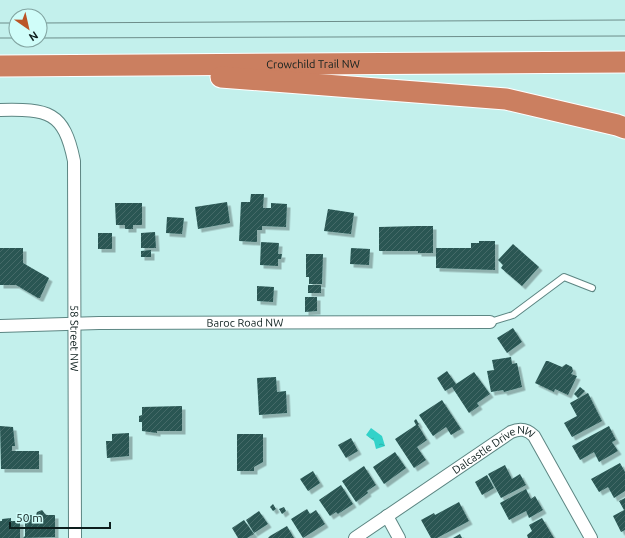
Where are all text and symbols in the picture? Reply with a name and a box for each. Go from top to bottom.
north arrow [8,8,48,48]
text: N [27,29,40,44]
street label: Crowchild Trail NW [266,58,360,70]
street label: 58 Street NW [68,305,81,371]
street label: Baroc Road NW [207,317,283,329]
street label: Dalcastle Drive NW [450,424,537,476]
scale bar [10,504,110,530]
text: 50 m [16,511,43,524]

